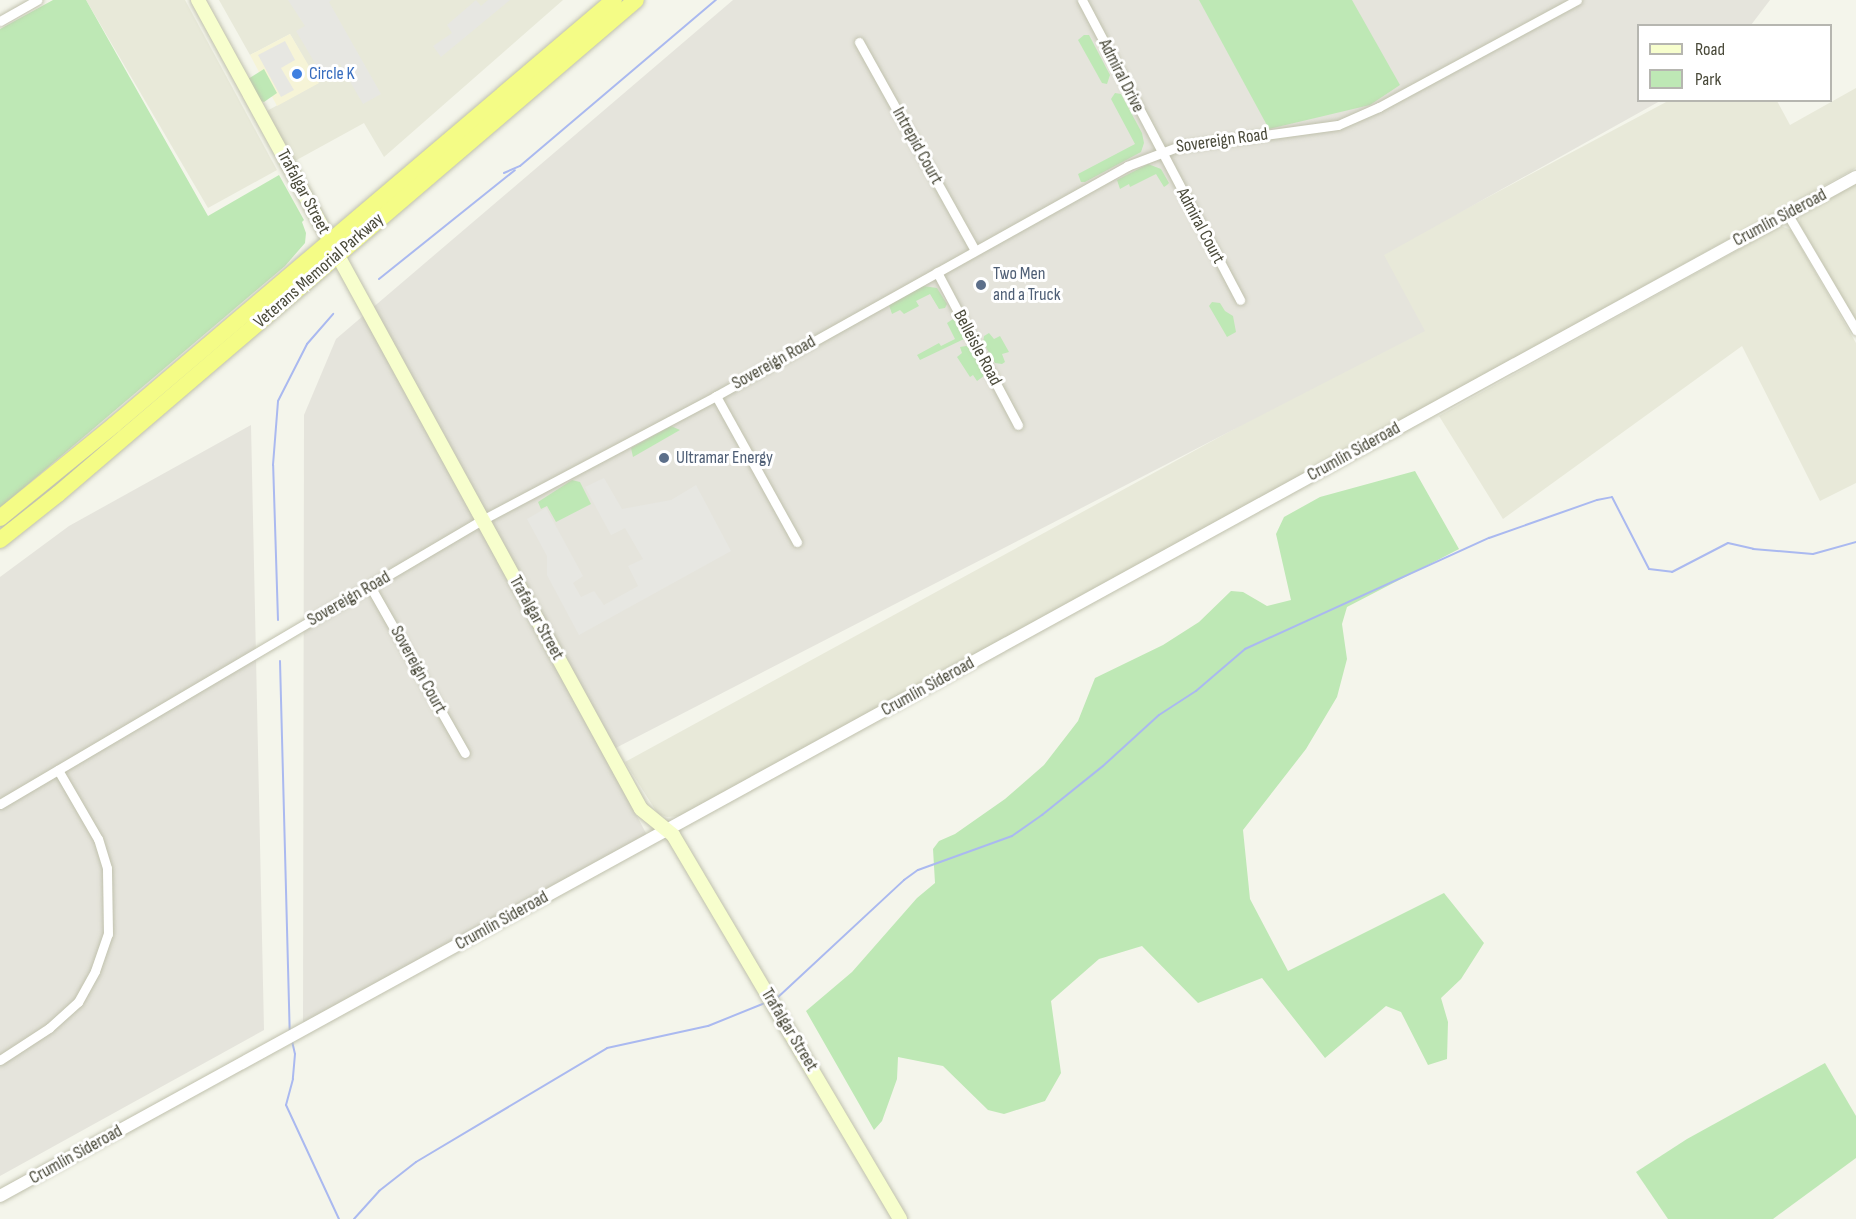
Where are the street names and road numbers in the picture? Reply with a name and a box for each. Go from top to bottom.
street label: Admiral Drive [1093,36,1149,116]
street label: Intrepid Court [887,104,947,188]
street label: Sovereign Road [1175,124,1269,158]
street label: Trafalgar Street [272,146,334,238]
street label: Crumlin Sideroad [1729,184,1831,252]
street label: Admiral Court [1171,185,1229,267]
street label: Veterans Memorial Parkway [250,209,388,333]
street label: Belleisle Road [948,307,1006,389]
street label: Sovereign Road [728,331,820,395]
street label: Crumlin Sideroad [1304,418,1404,486]
street label: Sovereign Road [304,567,394,631]
street label: Trafalgar Street [504,572,568,664]
street label: Sovereign Court [385,622,451,718]
street label: Crumlin Sideroad [878,653,978,721]
street label: Crumlin Sideroad [452,887,552,955]
street label: Trafalgar Street [756,985,822,1075]
street label: Crumlin Sideroad [26,1121,126,1189]

